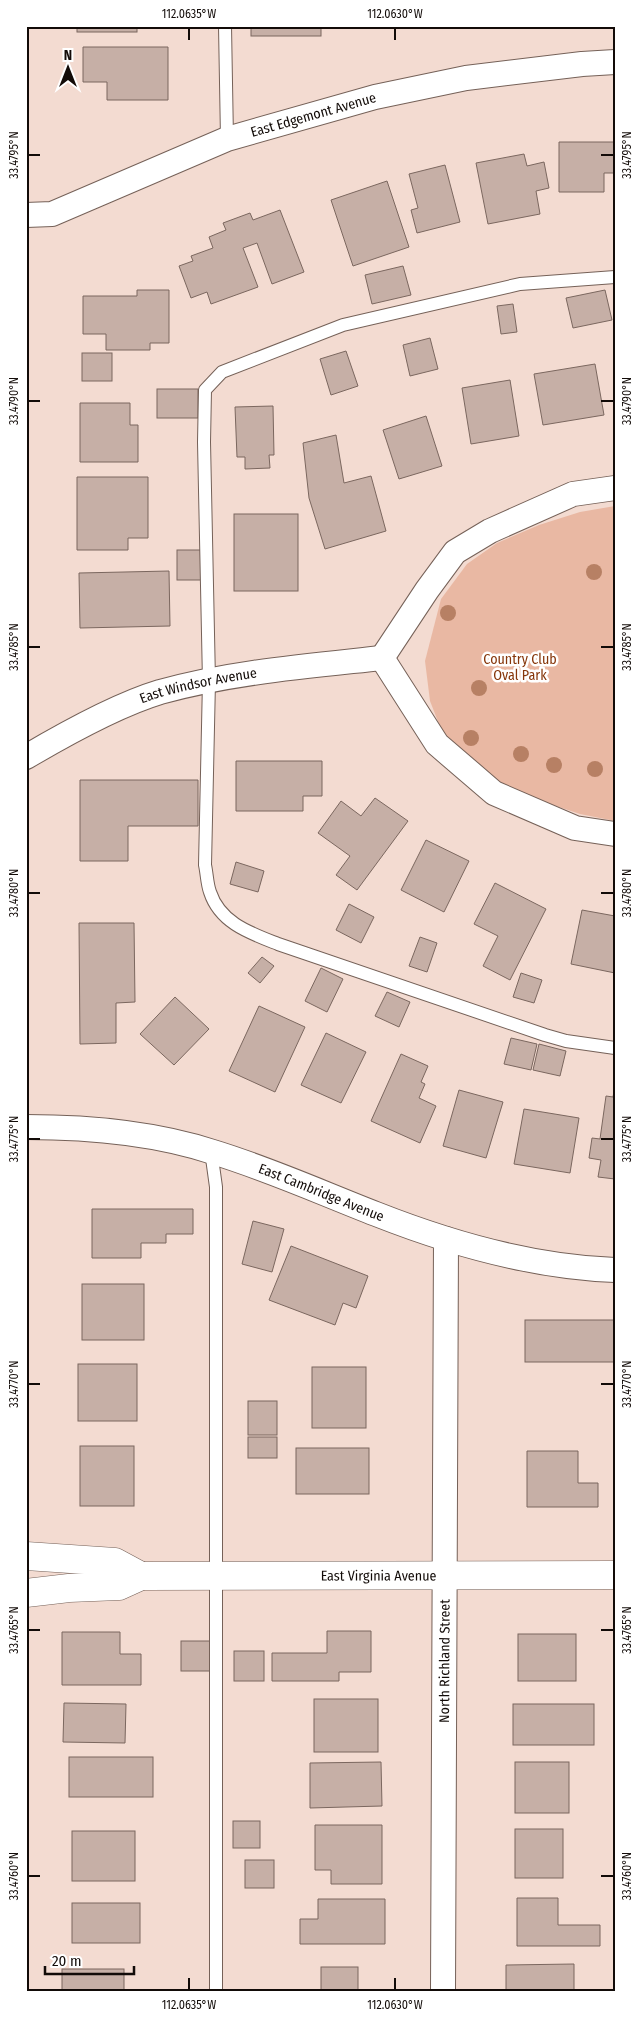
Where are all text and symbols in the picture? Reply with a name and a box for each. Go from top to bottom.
text: 112.0635°W [162,7,216,21]
text: 112.0630°W [367,7,423,21]
north arrow [42,42,92,92]
text: N [64,47,72,64]
street label: East Edgemont Avenue [248,89,378,140]
text: 33.4795°N [7,131,21,179]
text: 33.4795°N [620,131,634,179]
text: 33.4790°N [7,377,21,425]
text: 33.4790°N [620,377,634,425]
text: 33.4785°N [7,623,21,671]
text: 33.4785°N [620,623,634,671]
park label: Country Club Oval Park [483,651,557,684]
street label: East Windsor Avenue [137,664,258,707]
text: 33.4780°N [7,869,21,917]
text: 33.4780°N [620,869,634,917]
text: 33.4775°N [7,1116,21,1162]
text: 33.4775°N [620,1116,634,1162]
street label: East Cambridge Avenue [256,1160,387,1225]
text: 33.4770°N [7,1360,21,1408]
text: 33.4770°N [620,1360,634,1408]
street label: East Virginia Avenue [321,1567,436,1584]
street label: North Richland Street [436,1599,453,1723]
text: 33.4765°N [7,1606,21,1654]
text: 33.4765°N [620,1606,634,1654]
text: 33.4760°N [7,1852,21,1900]
text: 33.4760°N [620,1852,634,1900]
scale bar [45,1943,134,1975]
text: 20 m [52,1952,82,1970]
text: 112.0635°W [162,1998,216,2012]
text: 112.0630°W [367,1998,423,2012]

